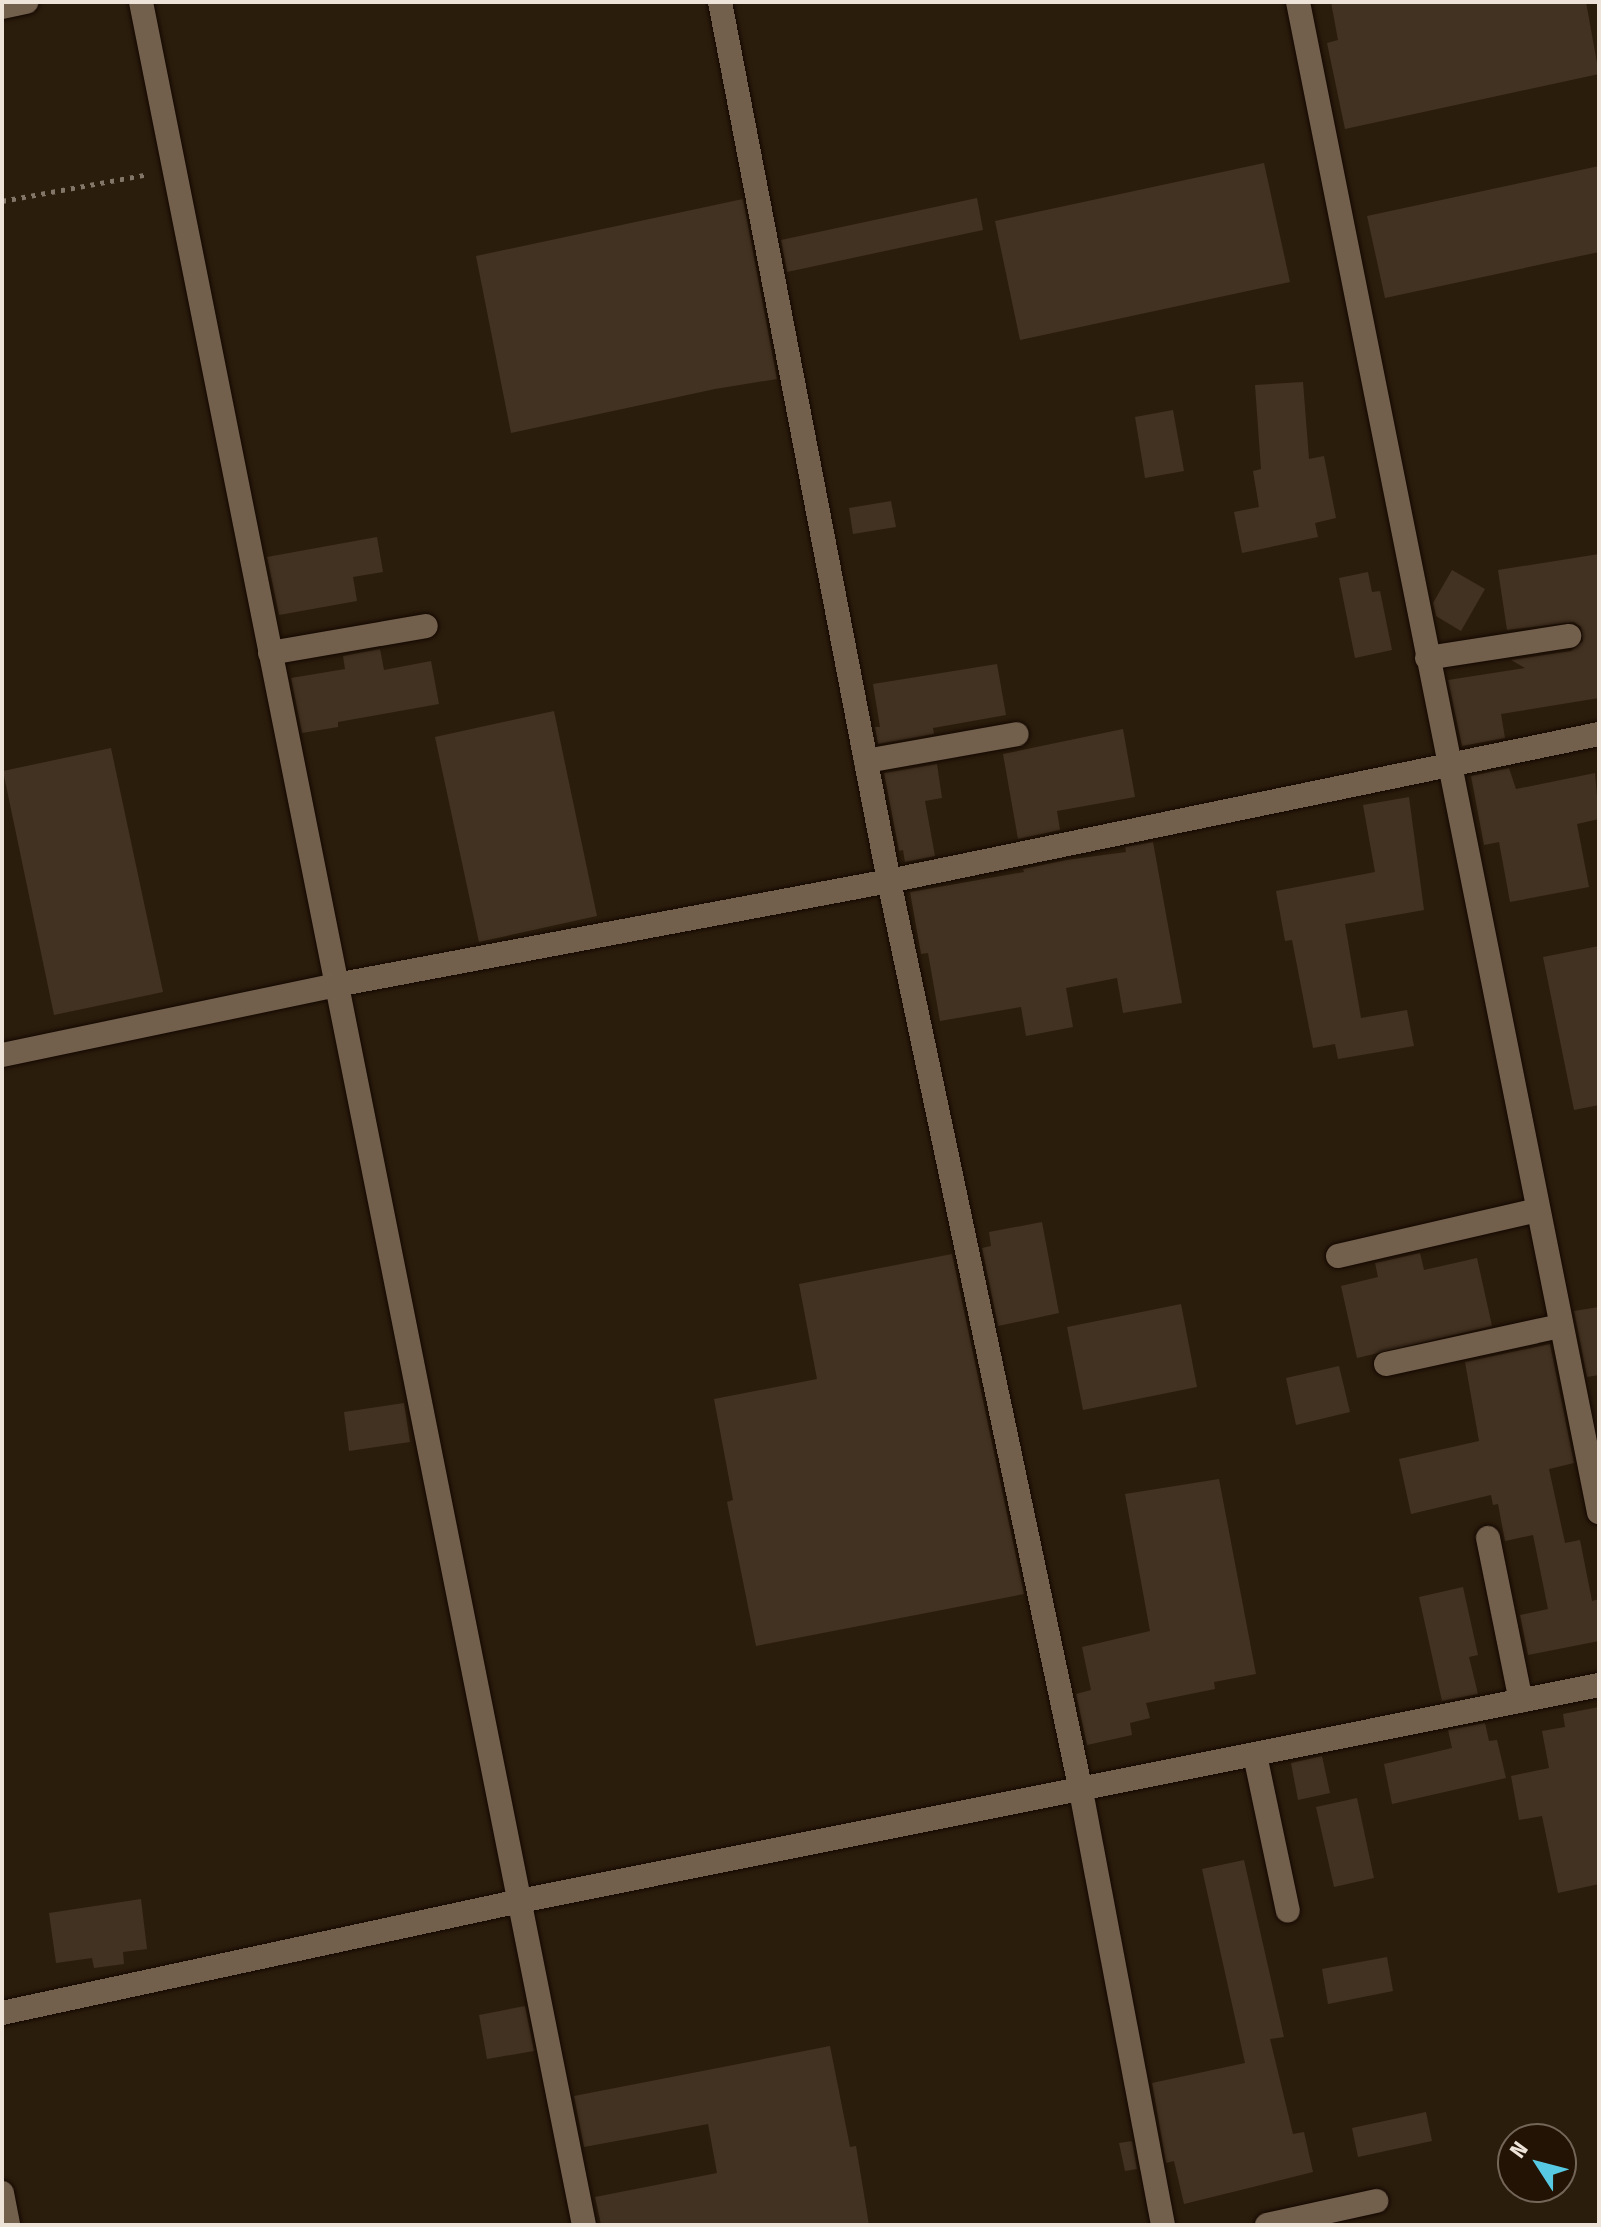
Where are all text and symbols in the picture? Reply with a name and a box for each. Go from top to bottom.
north arrow [1497,2123,1577,2203]
text: N [1504,2137,1534,2163]

